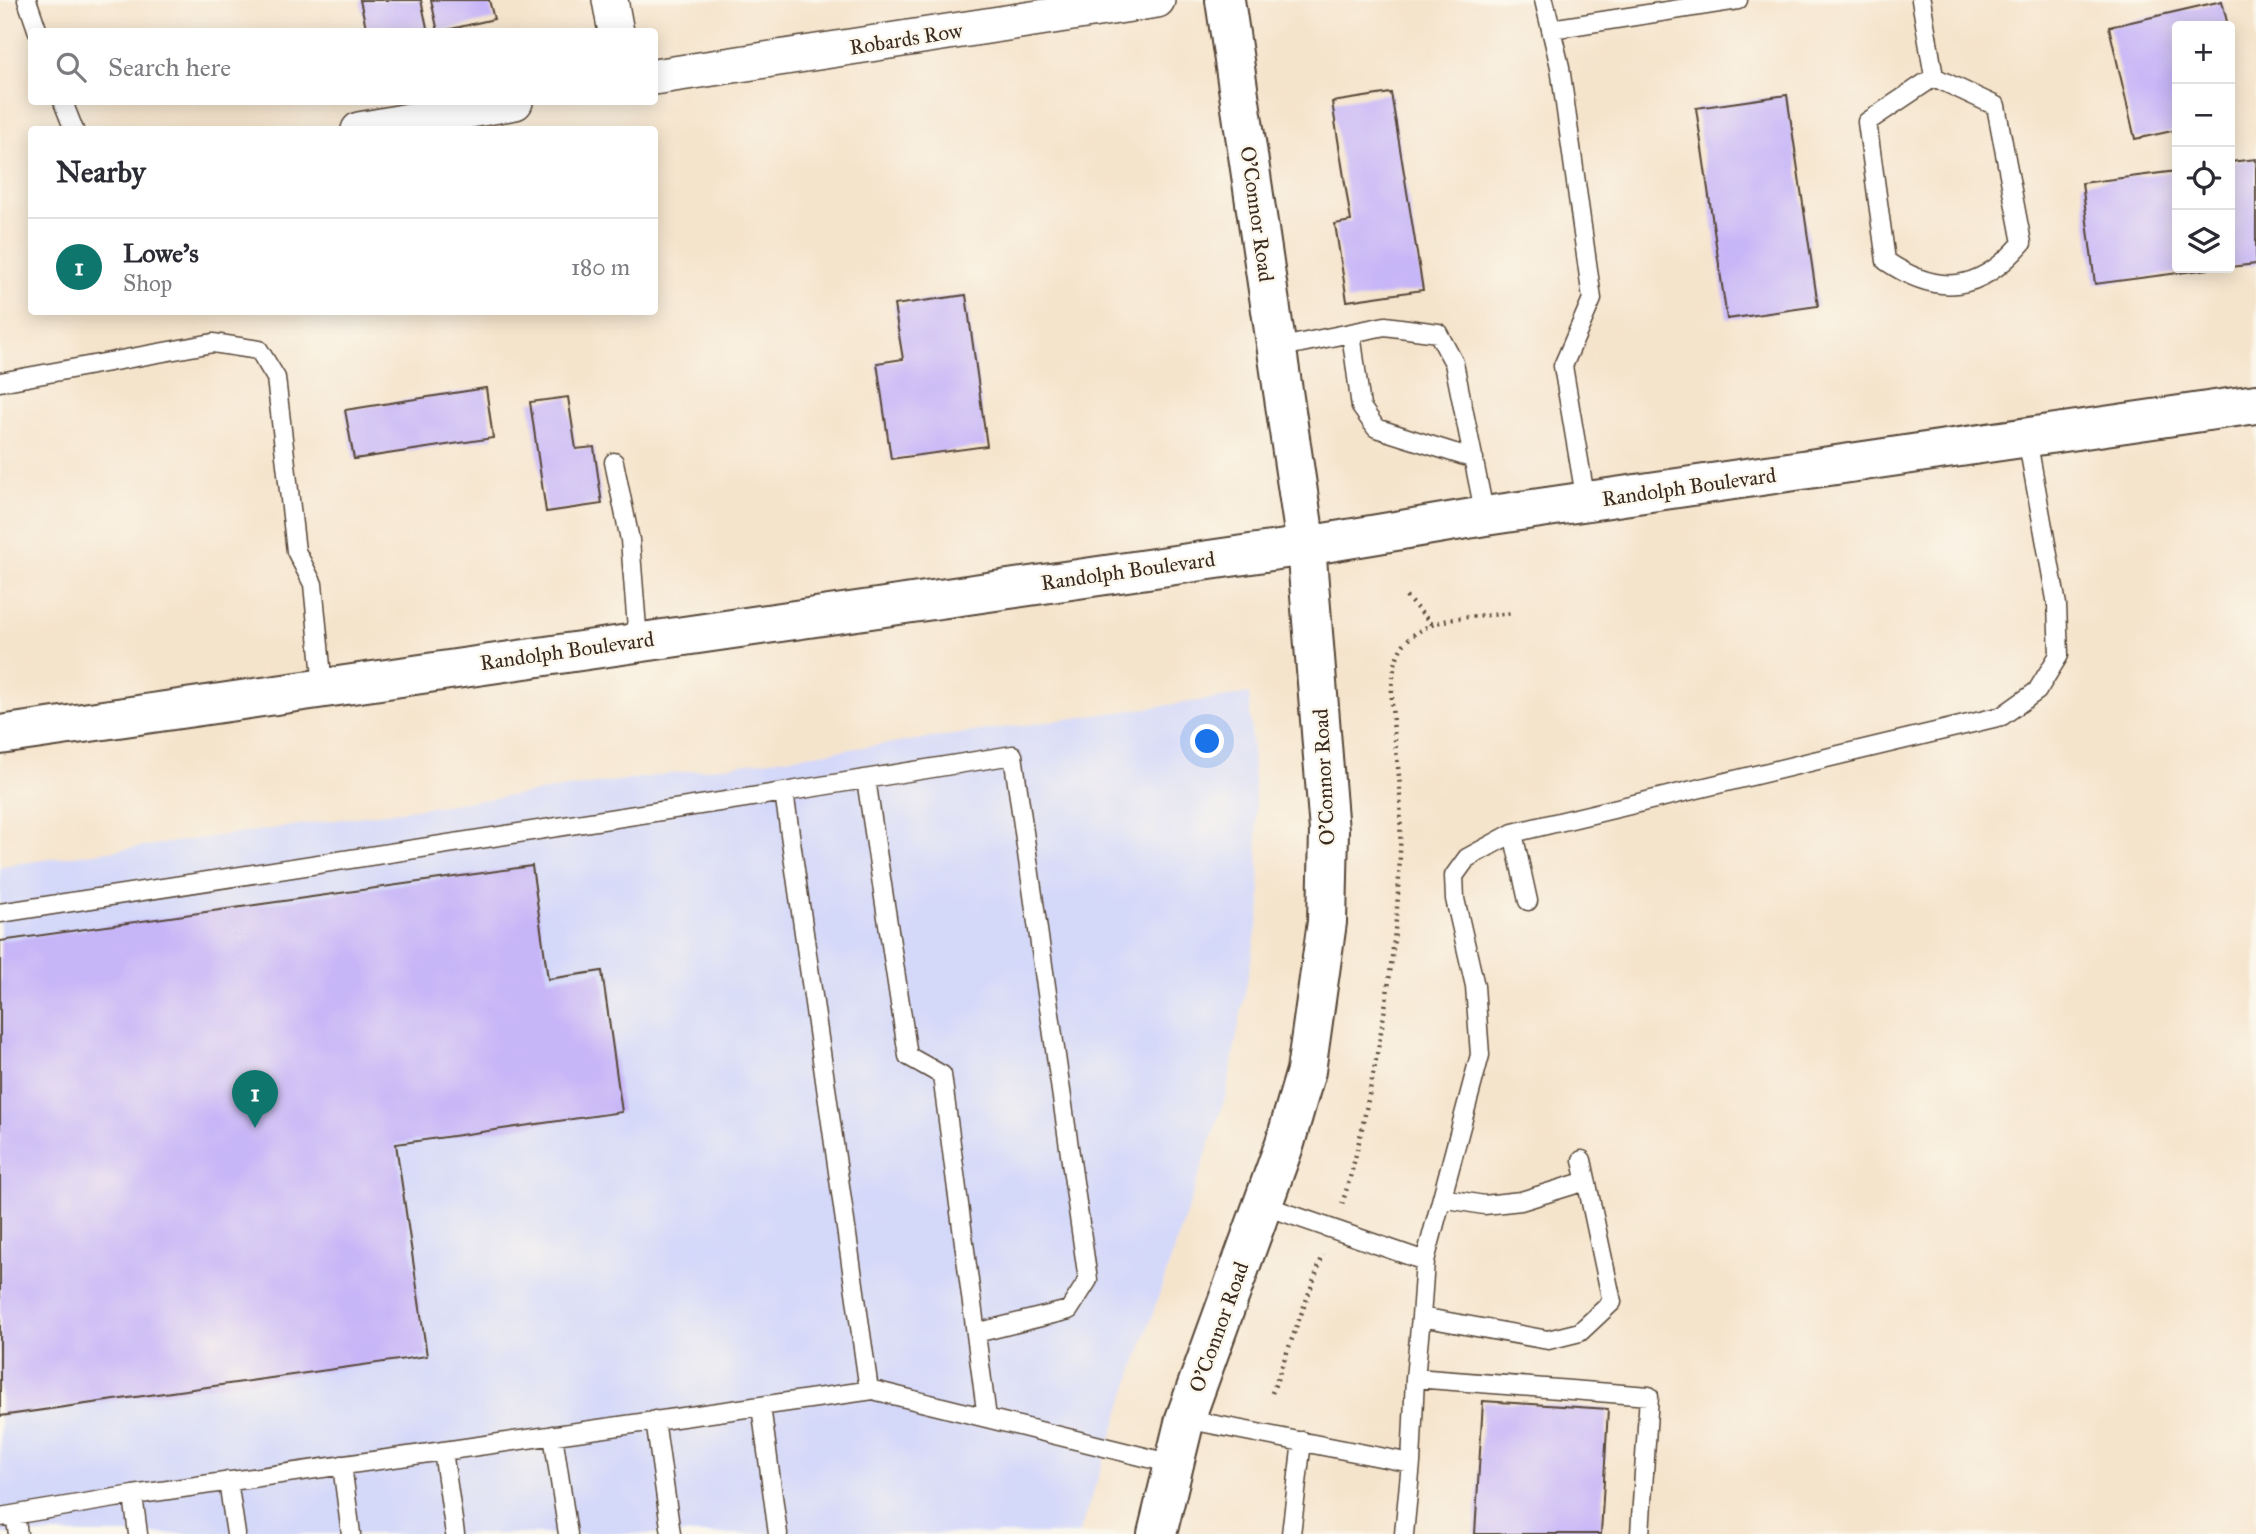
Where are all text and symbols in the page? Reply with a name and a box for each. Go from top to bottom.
street label: Robards Row [848,17,965,61]
map controls [2172,21,2235,273]
button: + [2172,21,2235,84]
search box [28,28,658,105]
icon: search [52,48,90,86]
text: Search here [108,51,231,83]
button: − [2172,84,2235,147]
street label: O'Connor Road [1235,144,1279,284]
button: locate [2172,147,2235,210]
text: Nearby [56,154,146,190]
button: layers [2172,210,2235,273]
text: Lowe's [123,237,199,269]
text: 1 [74,253,84,281]
text: 180 m [571,253,630,281]
text: Shop [123,269,172,297]
street label: Randolph Boulevard [1600,462,1778,512]
street label: Randolph Boulevard [1039,546,1217,596]
street label: Randolph Boulevard [478,626,656,676]
street label: O'Connor Road [1307,708,1341,846]
your location [1190,724,1224,758]
pin: 1 [232,1070,278,1128]
street label: O'Connor Road [1183,1258,1255,1396]

